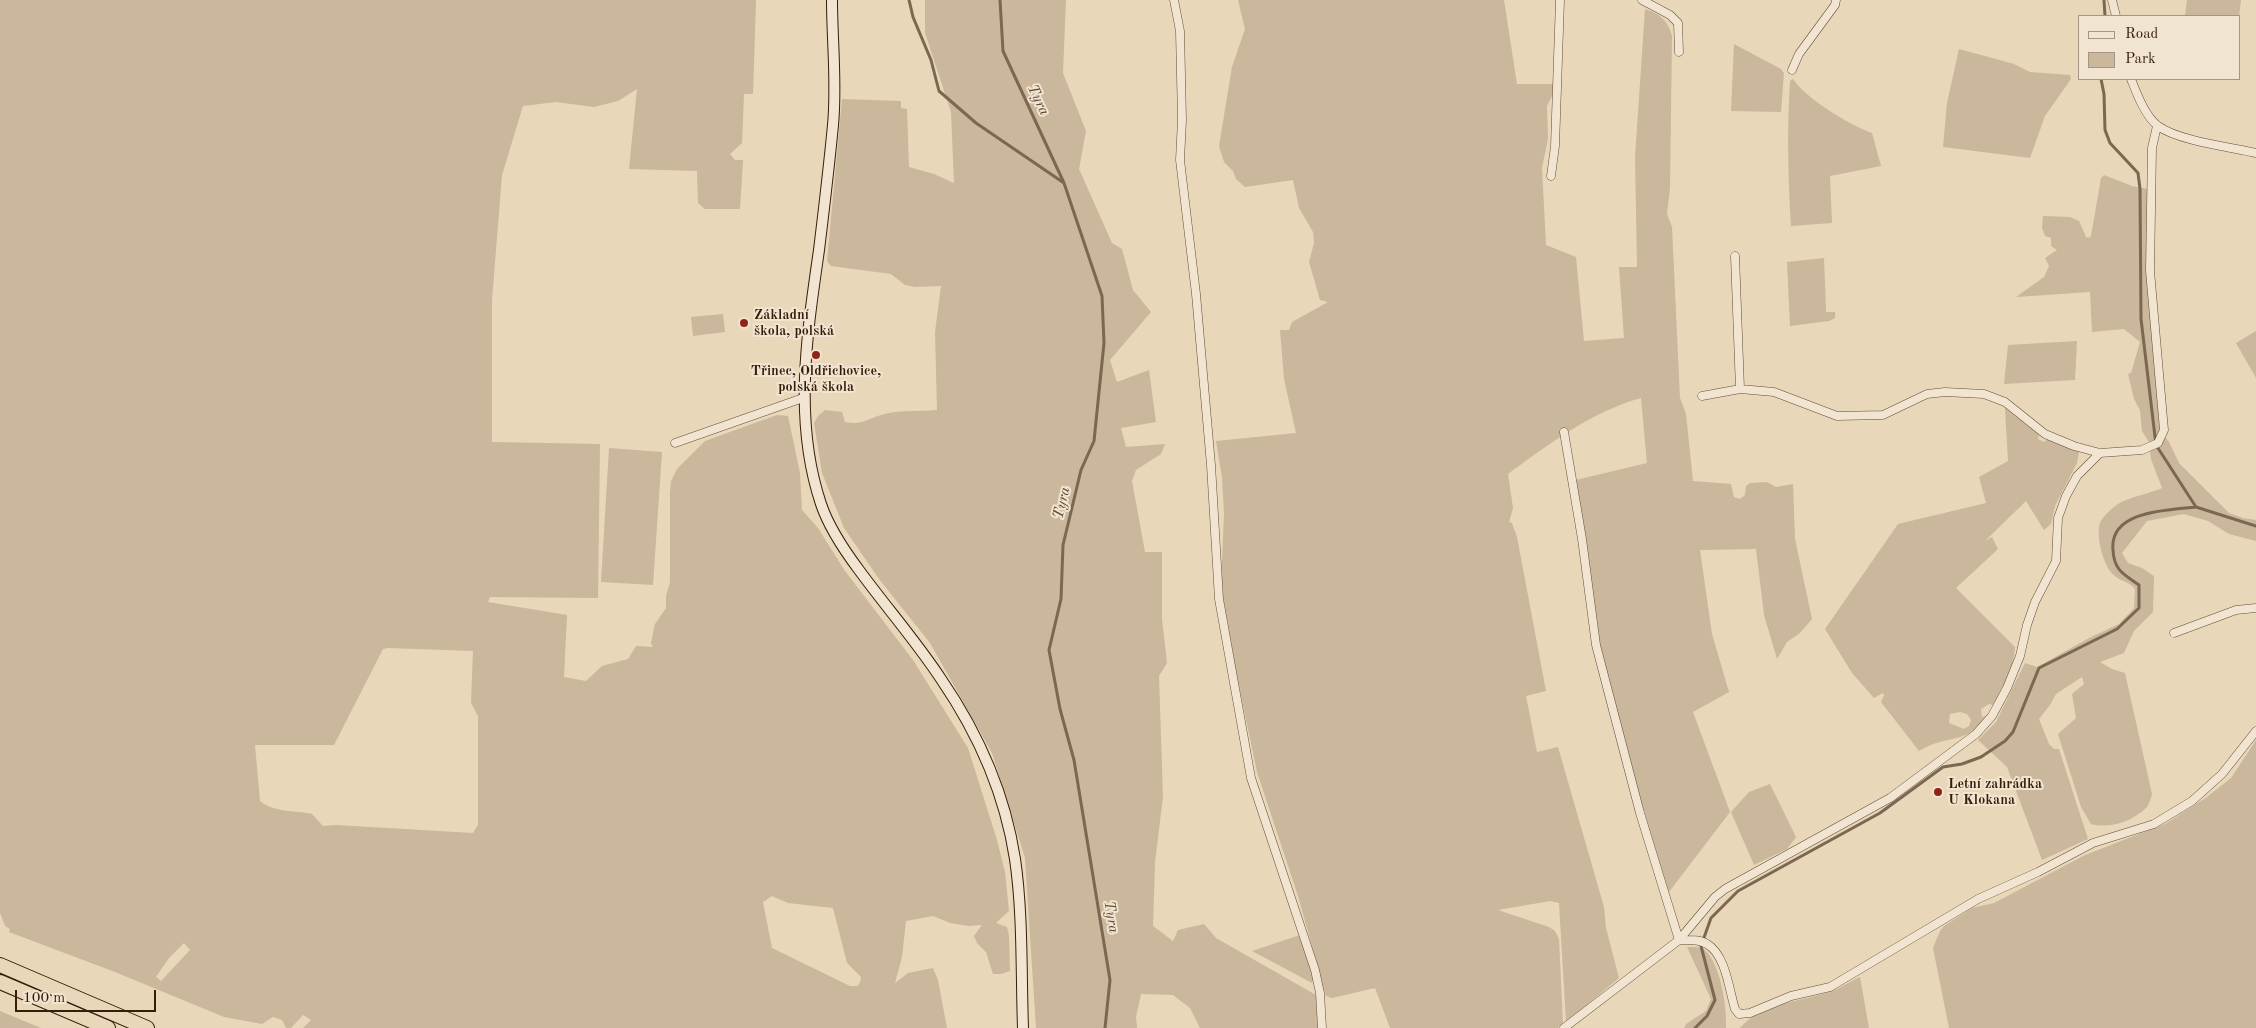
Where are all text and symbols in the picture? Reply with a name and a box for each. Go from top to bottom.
legend [2078,15,2241,80]
text: Road [2125,27,2158,42]
text: Park [2125,52,2156,67]
water label: Tyra [1023,81,1053,119]
place label: Základní škola, polská [754,307,834,340]
marker: Základní škola, polská [738,317,750,329]
marker: Třinec, Oldřichovice, polská škola [810,349,822,361]
place label: Třinec, Oldřichovice, polská škola [751,363,881,396]
water label: Tyra [1049,485,1075,521]
place label: Letní zahrádka U Klokana [1948,776,2042,809]
marker: Letní zahrádka U Klokana [1932,786,1944,798]
water label: Tyra [1100,900,1122,934]
scale bar [18,980,159,1012]
text: 100 m [23,991,65,1006]

